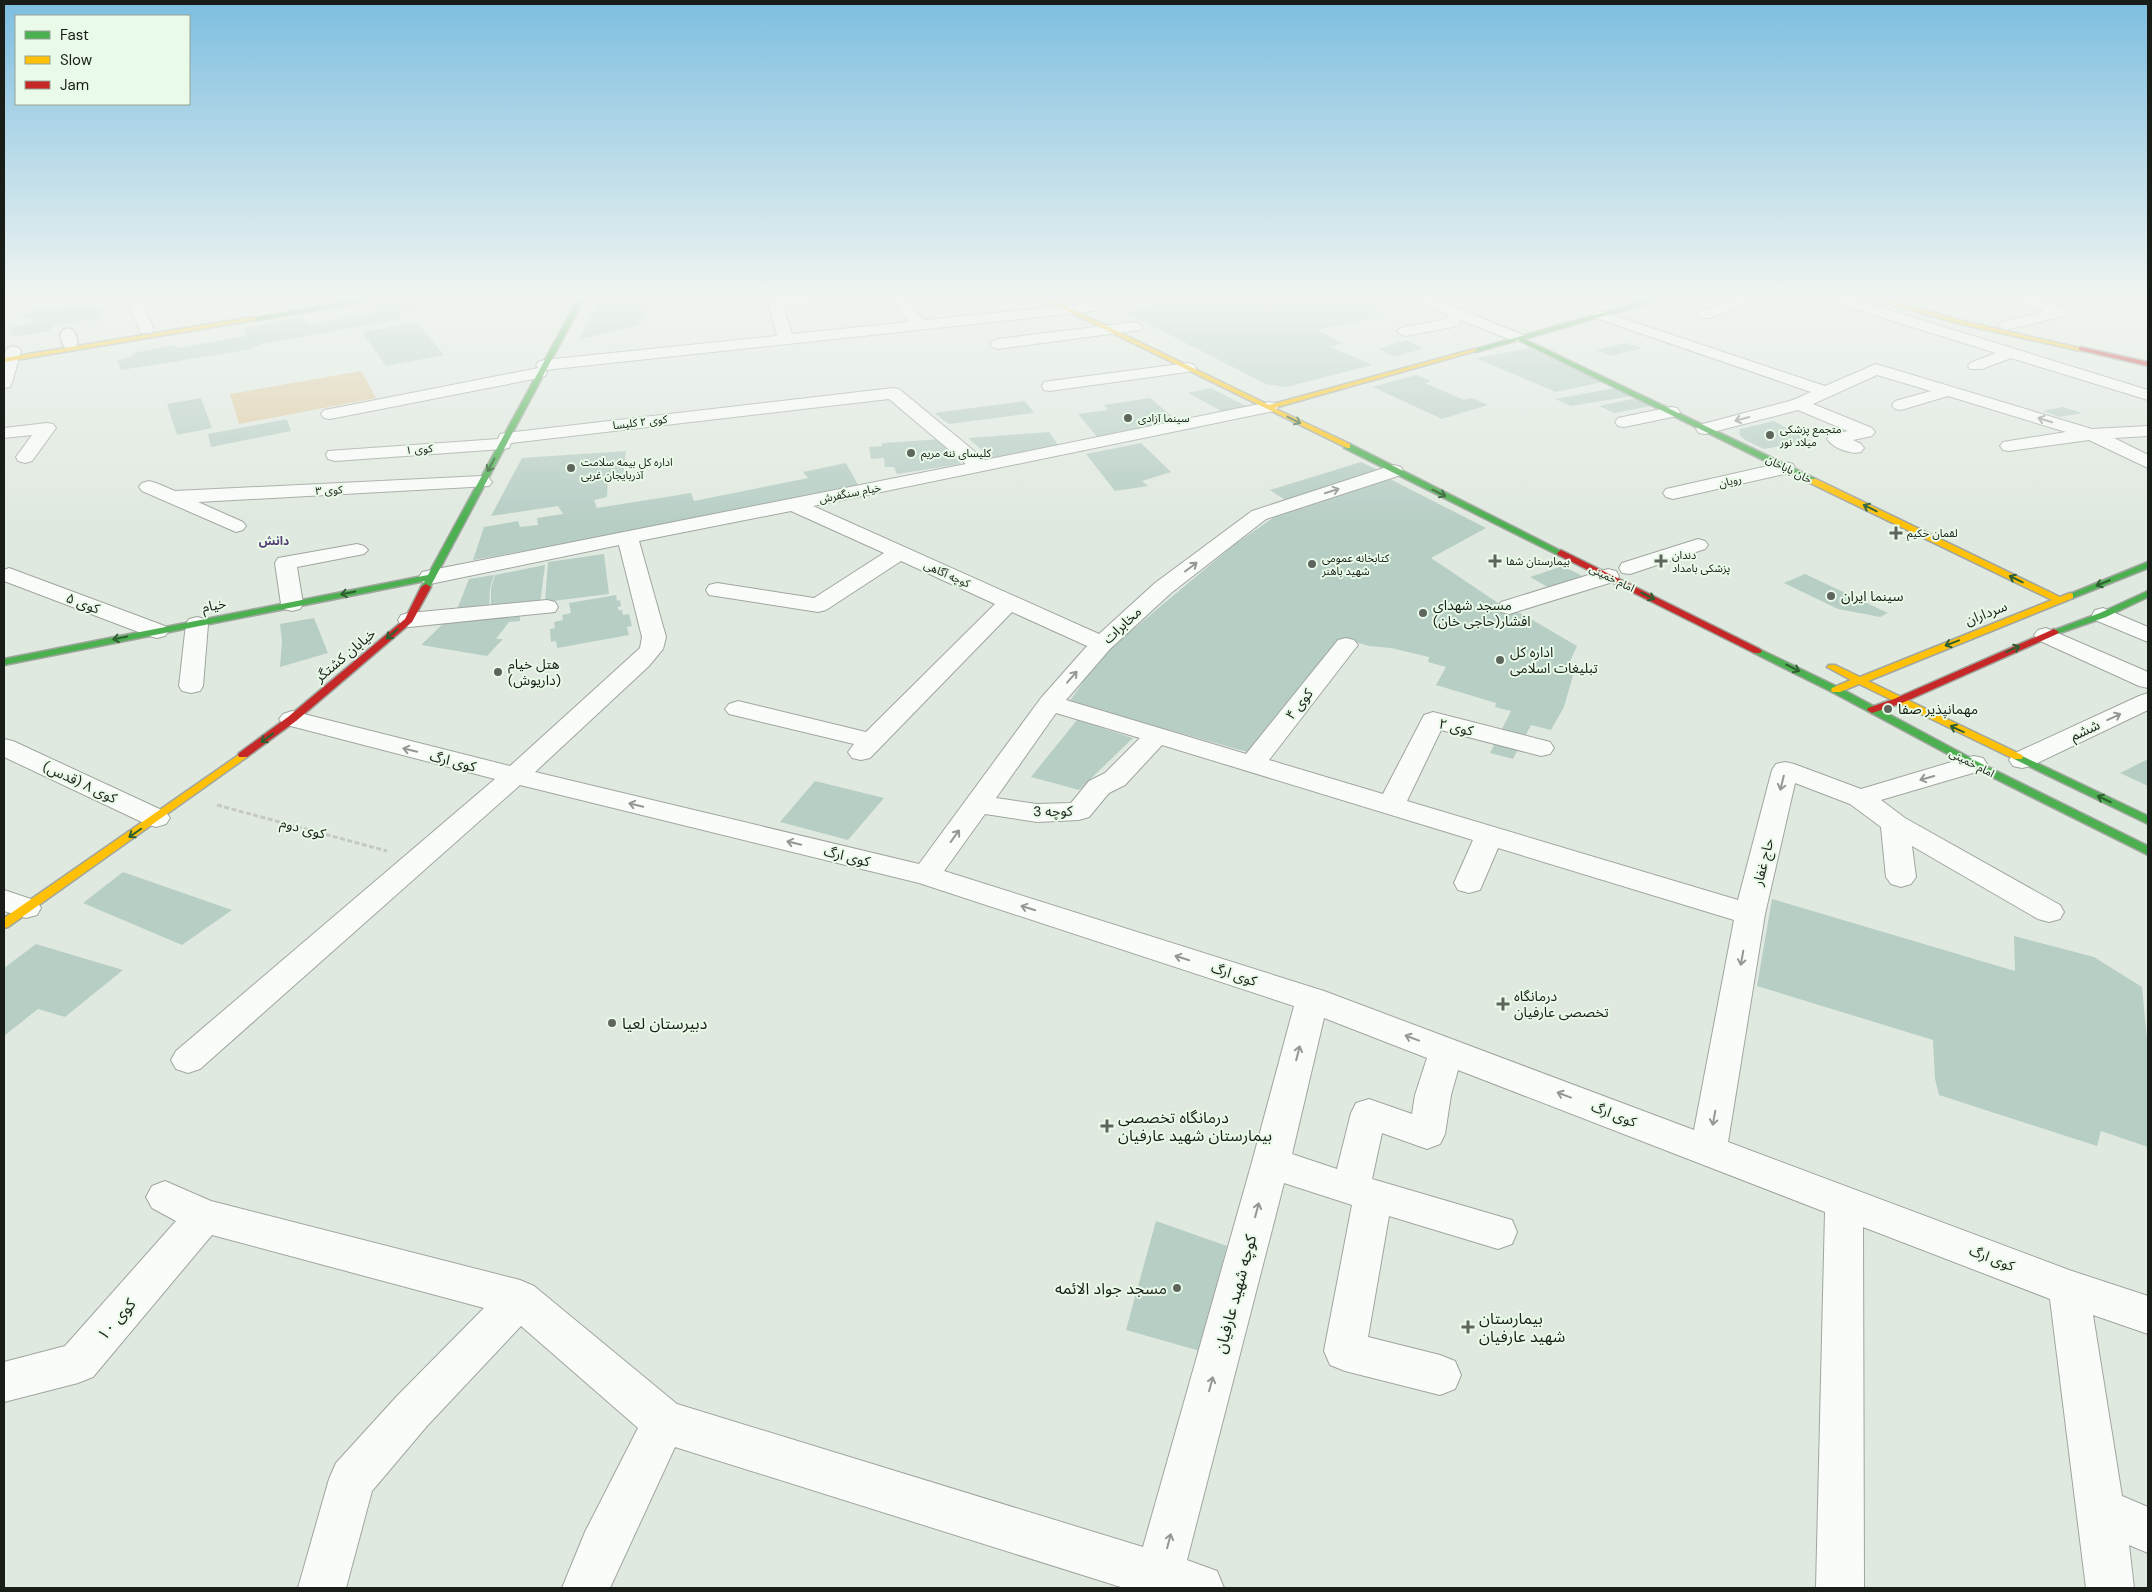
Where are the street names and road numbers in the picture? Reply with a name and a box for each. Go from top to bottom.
street label: کوی ۲ کلیسا [612,412,668,432]
street label: کوی ۱ [405,441,434,457]
street label: خان باباخان [1764,452,1815,486]
street label: رویان [1717,472,1743,490]
street label: خیام سنگفرش [818,480,883,507]
street label: کوی ۳ [315,482,343,498]
street label: کوچه آگاهی [921,558,973,592]
street label: امام خمینی [1587,561,1637,596]
street label: کوی ۵ [64,588,103,618]
street label: خیام [200,594,228,618]
street label: سرداران [1962,597,2010,629]
street label: مخابرات [1099,603,1145,647]
street label: خیابان کشتگر [310,624,379,686]
street label: کوی ۴ [1281,685,1317,723]
street label: کوی ۲ [1437,714,1475,740]
street label: ششم [2067,715,2104,746]
street label: امام خمینی [1947,746,1997,781]
street label: کوی ارگ [428,747,478,775]
street label: کوی ۸ (قدس) [40,757,120,807]
street label: کوچه 3 [1033,802,1073,821]
street label: کوی دوم [278,813,328,845]
street label: حاج غفار [1748,836,1780,889]
street label: کوی ارگ [822,842,872,870]
street label: کوی ارگ [1209,958,1259,990]
street label: کوی ارگ [1589,1097,1639,1131]
street label: کوچه شهید عارفیان [1210,1232,1262,1356]
street label: کوی ارگ [1967,1241,2017,1275]
street label: کوی ۱۰ [92,1294,141,1345]

